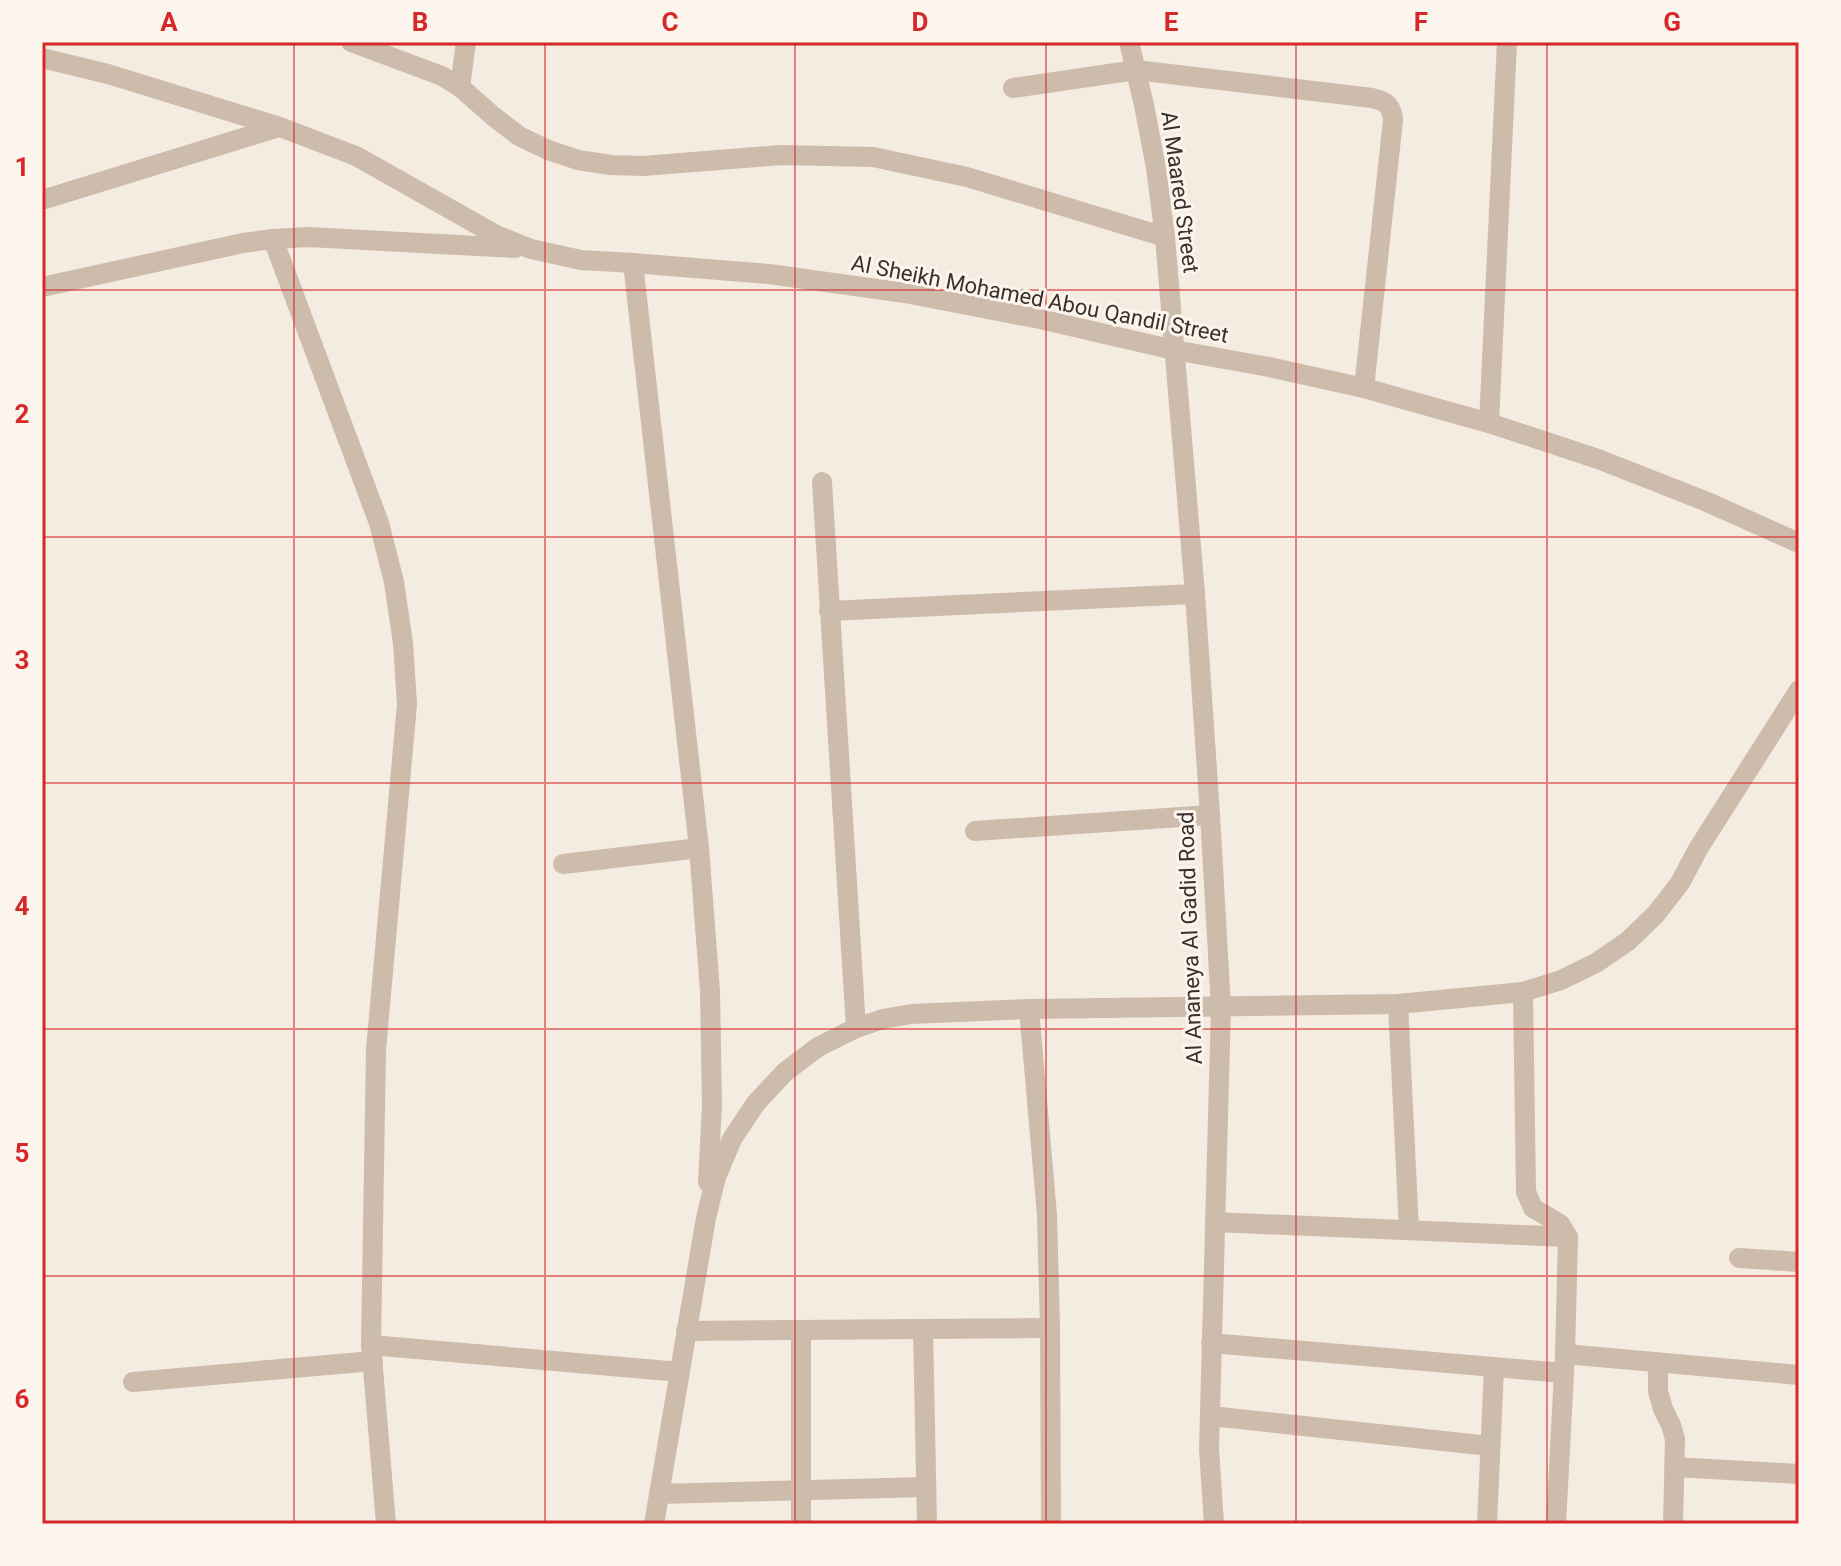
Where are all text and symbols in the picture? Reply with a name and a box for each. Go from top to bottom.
text: A [160,7,178,37]
text: B [412,7,428,37]
text: C [661,7,679,37]
text: D [912,7,928,37]
text: E [1164,7,1179,37]
text: F [1414,7,1428,37]
text: G [1663,7,1681,37]
street label: Al Maared Street [1156,109,1204,275]
text: 1 [15,152,29,182]
street label: Al Sheikh Mohamed Abou Qandil Street [849,250,1231,348]
text: 2 [15,399,29,429]
text: 3 [15,645,29,675]
street label: Al Ananeya Al Gadid Road [1173,811,1207,1065]
text: 4 [15,891,30,921]
text: 5 [15,1138,29,1168]
text: 6 [15,1384,30,1414]

